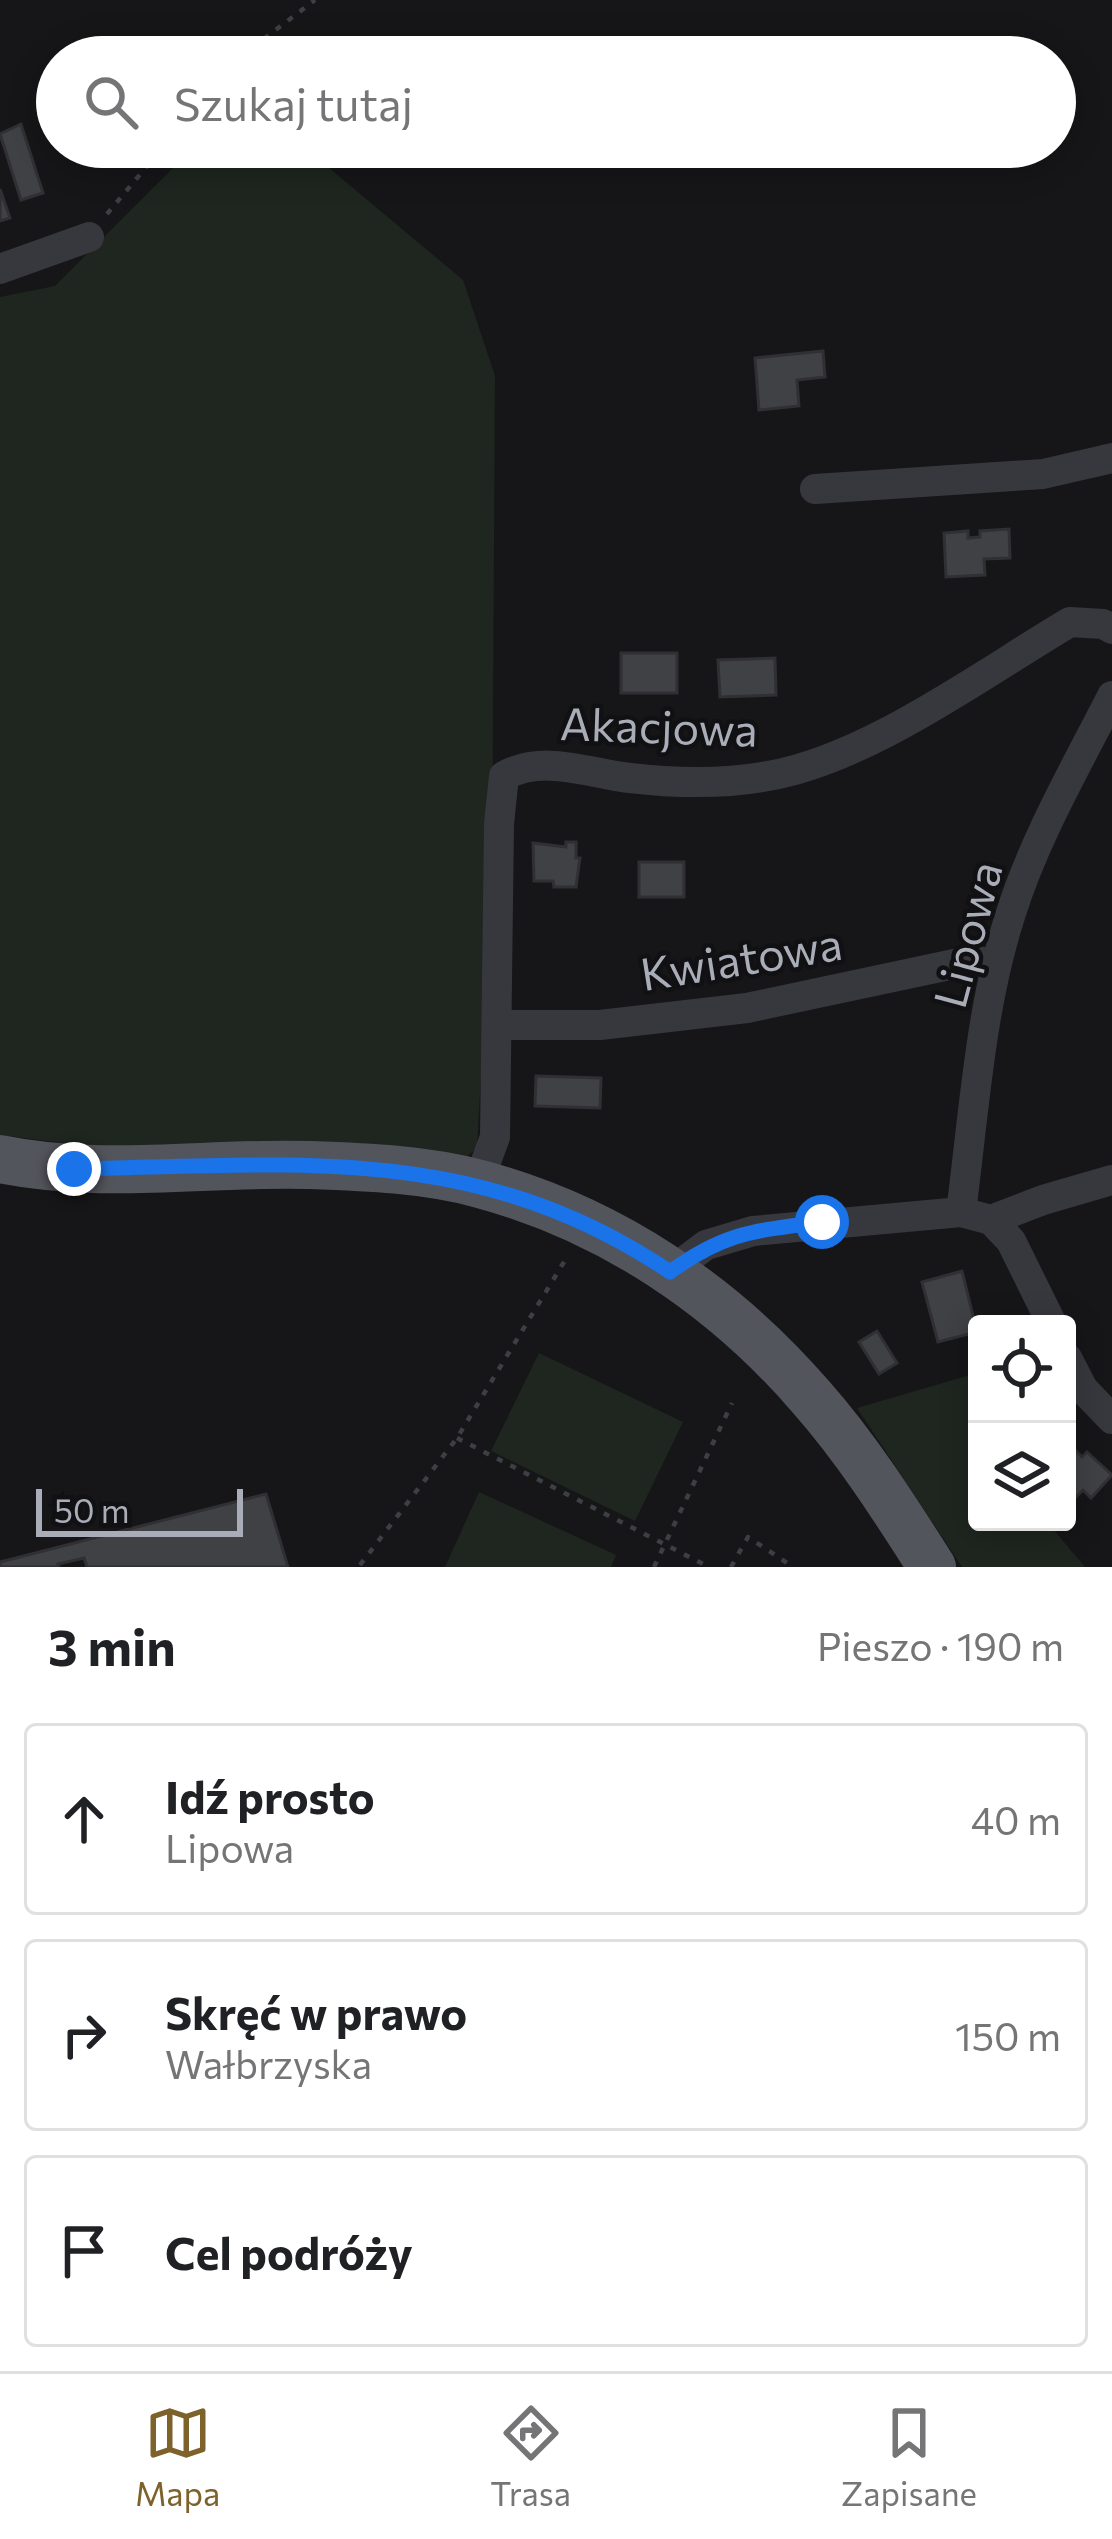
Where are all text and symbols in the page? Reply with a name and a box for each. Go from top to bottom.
search box [36,36,1076,168]
icon: search [78,69,144,135]
text: Szukaj tutaj [174,75,413,130]
street label: Akacjowa [559,694,759,756]
street label: Lipowa [920,855,1012,1013]
street label: Kwiatowa [636,914,846,1000]
route end [47,1142,101,1196]
route start [795,1195,849,1249]
map controls [968,1315,1076,1531]
button: locate [968,1315,1076,1423]
button: layers [968,1423,1076,1531]
scale bar [36,1483,243,1536]
text: 50 m [54,1489,130,1530]
text: 3 min [48,1614,176,1677]
text: Pieszo · 190 m [817,1621,1064,1669]
text: Idź prosto [165,1768,375,1823]
icon: ahead [51,1786,117,1852]
text: 40 m [971,1795,1061,1843]
text: Lipowa [165,1823,294,1871]
text: Skręć w prawo [165,1984,467,2039]
icon: right [51,2002,117,2068]
text: 150 m [955,2011,1061,2059]
text: Wałbrzyska [165,2039,372,2087]
icon: arrive [51,2218,117,2284]
text: Cel podróży [165,2224,413,2279]
tab: Mapa [135,2400,220,2513]
tab: Trasa [490,2400,571,2513]
tab: Zapisane [841,2400,977,2513]

